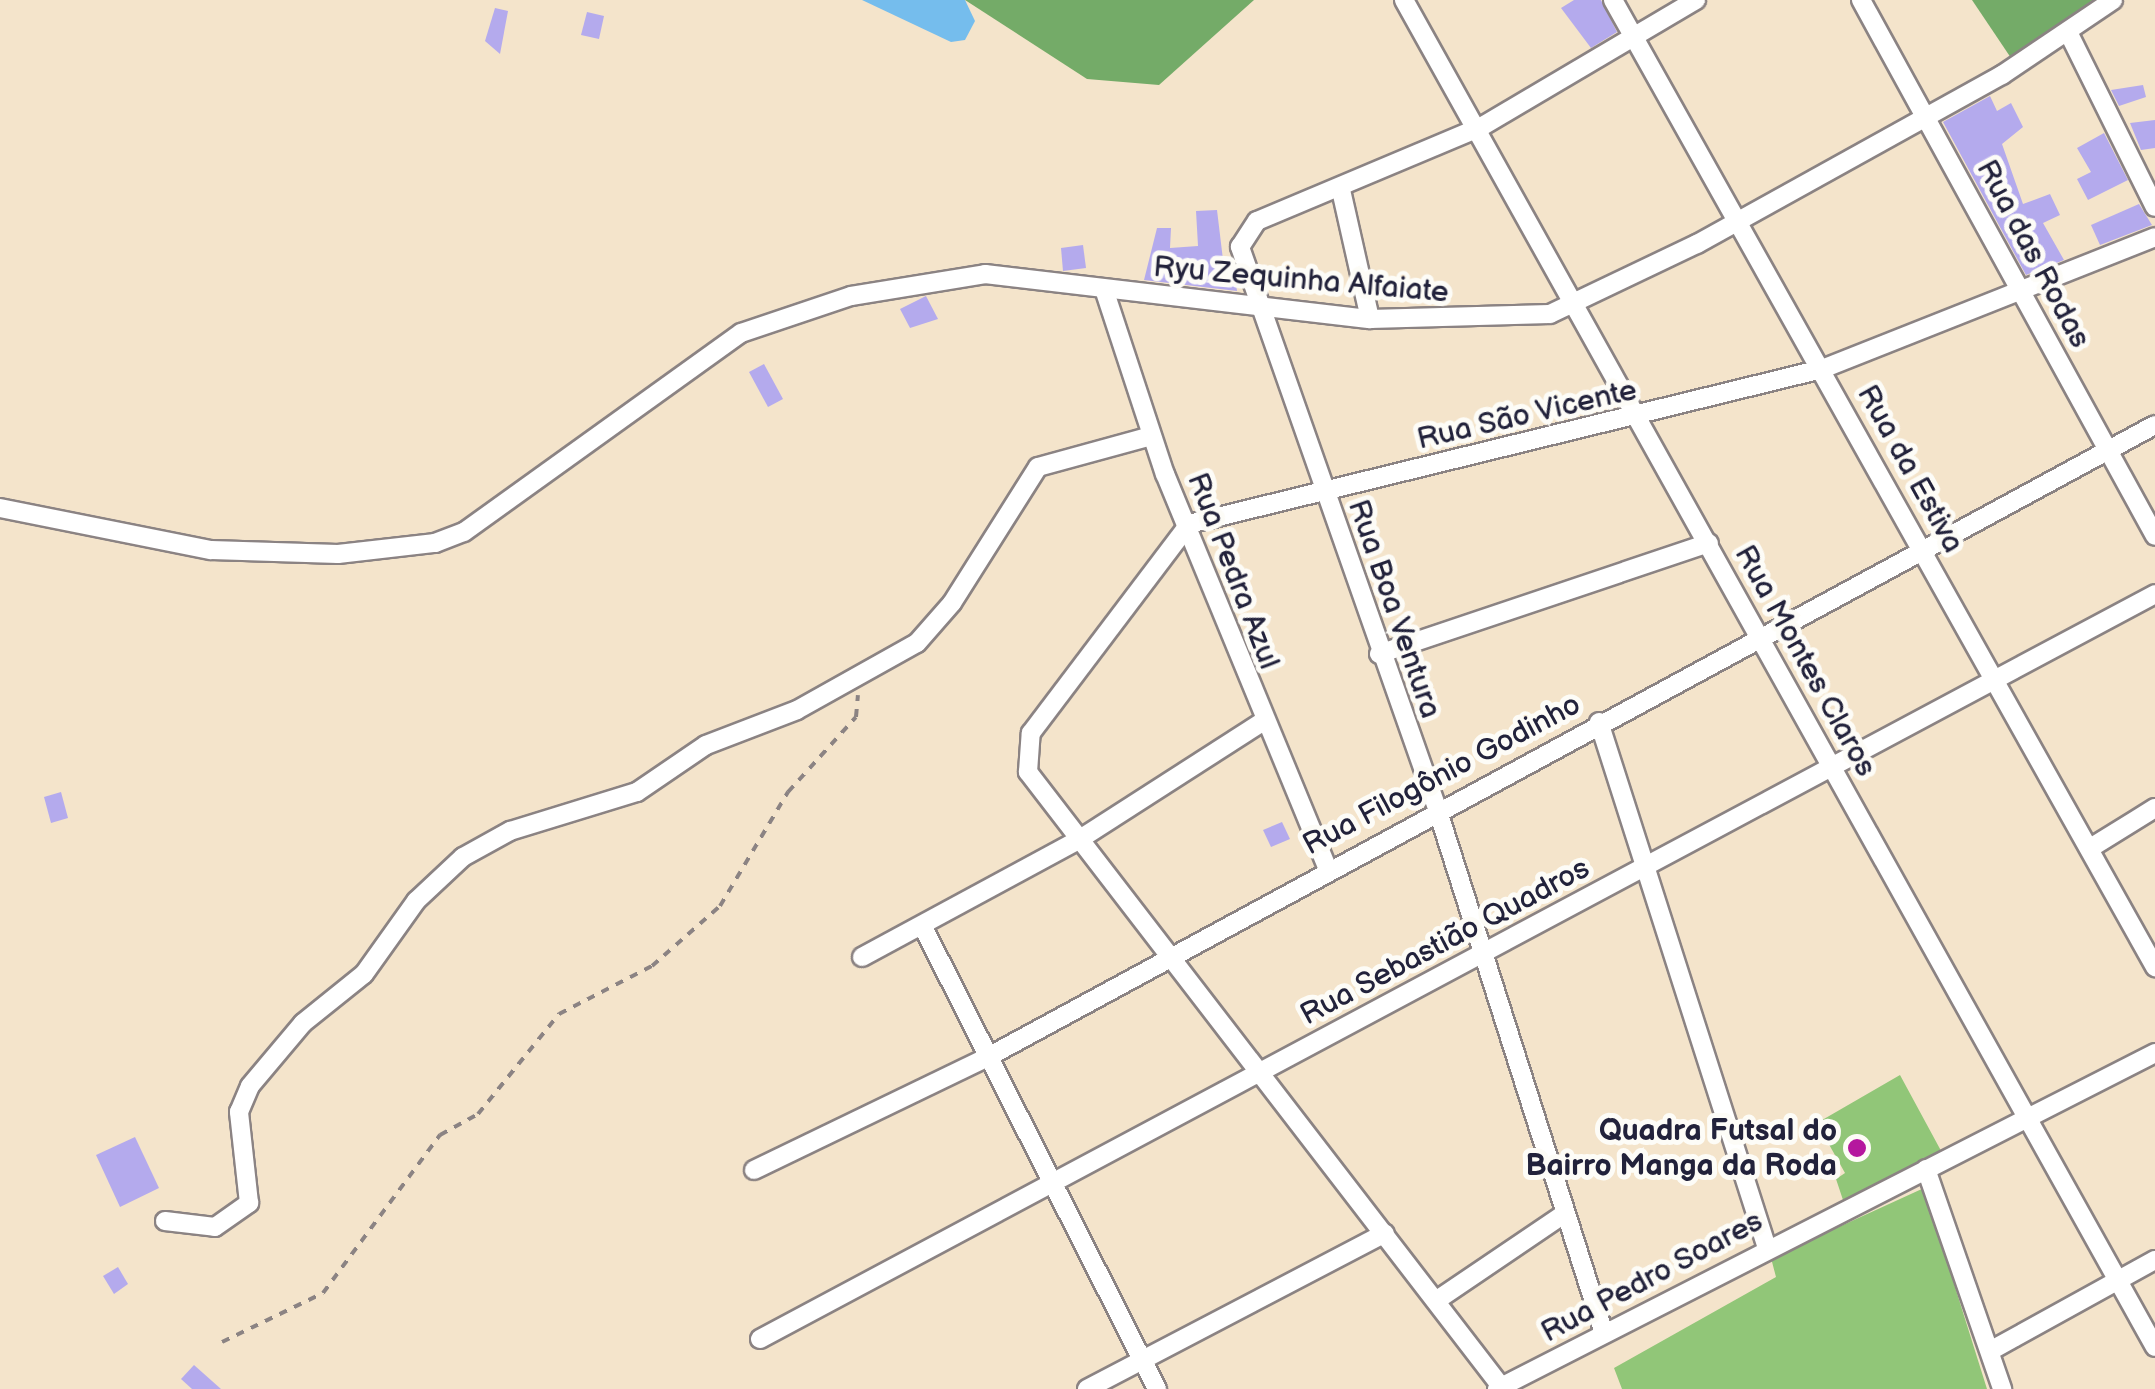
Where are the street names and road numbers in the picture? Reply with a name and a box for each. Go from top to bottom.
street label: Rua das Rodas [1968,154,2098,354]
street label: Ryu Zequinha Alfaiate [1152,249,1450,311]
street label: Rua São Vicente [1413,372,1641,458]
street label: Rua da Estiva [1849,379,1971,559]
street label: Rua Pedra Azul [1179,468,1287,674]
street label: Rua Boa Ventura [1340,495,1448,723]
street label: Rua Montes Claros [1726,539,1884,783]
street label: Rua Filogônio Godinho [1297,687,1587,863]
street label: Rua Sebastião Quadros [1294,850,1596,1034]
street label: Rua Pedro Soares [1535,1203,1769,1351]

